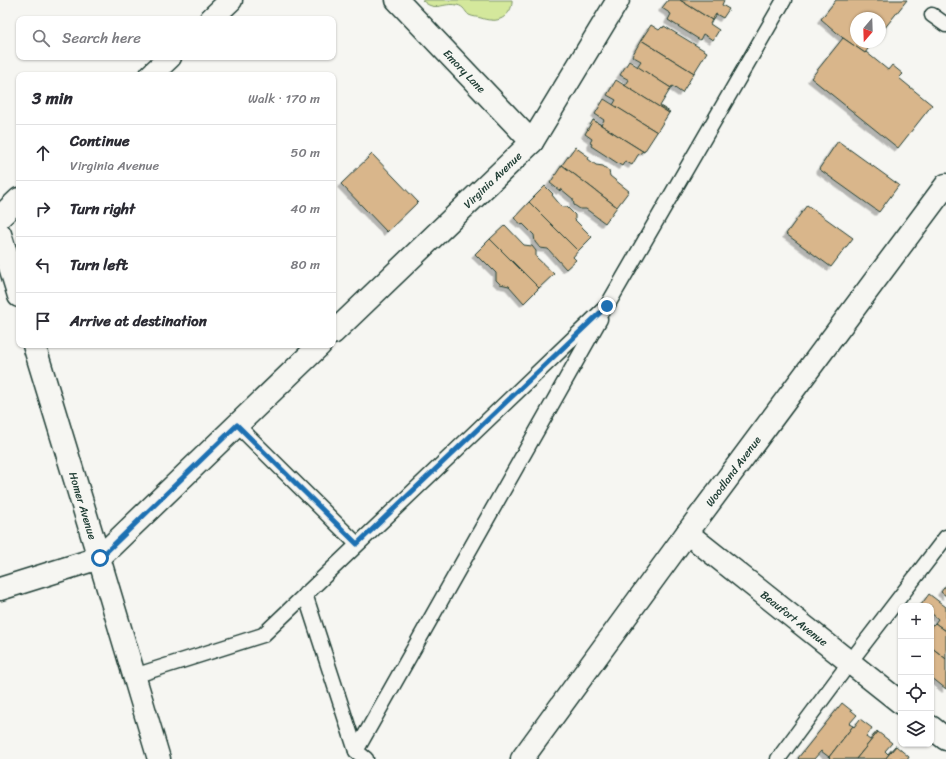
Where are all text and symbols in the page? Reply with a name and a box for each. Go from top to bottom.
north arrow [850,12,886,48]
search box [16,16,336,60]
text: Search here [62,25,141,51]
icon: search [30,27,52,49]
street label: Emory Lane [439,45,491,98]
text: 3 min [32,83,73,113]
text: Walk · 170 m [248,87,320,110]
text: Continue [70,128,130,154]
text: 50 m [290,141,320,164]
icon: ahead [32,142,54,164]
street label: Virginia Avenue [459,147,527,213]
text: Virginia Avenue [70,154,159,177]
text: Turn right [70,196,135,222]
text: 40 m [290,197,320,220]
icon: right [32,198,54,220]
text: Turn left [70,252,128,278]
text: 80 m [291,253,320,276]
icon: left [32,254,54,276]
route end [598,297,616,315]
text: Arrive at destination [70,308,207,334]
icon: arrive [32,310,54,332]
street label: Woodland Avenue [700,431,766,510]
street label: Homer Avenue [64,469,102,542]
route start [91,549,109,567]
street label: Beaufort Avenue [756,585,832,651]
map controls [898,603,934,747]
button: + [898,603,934,639]
button: − [898,639,934,675]
button: locate [898,675,934,711]
button: layers [898,711,934,747]

